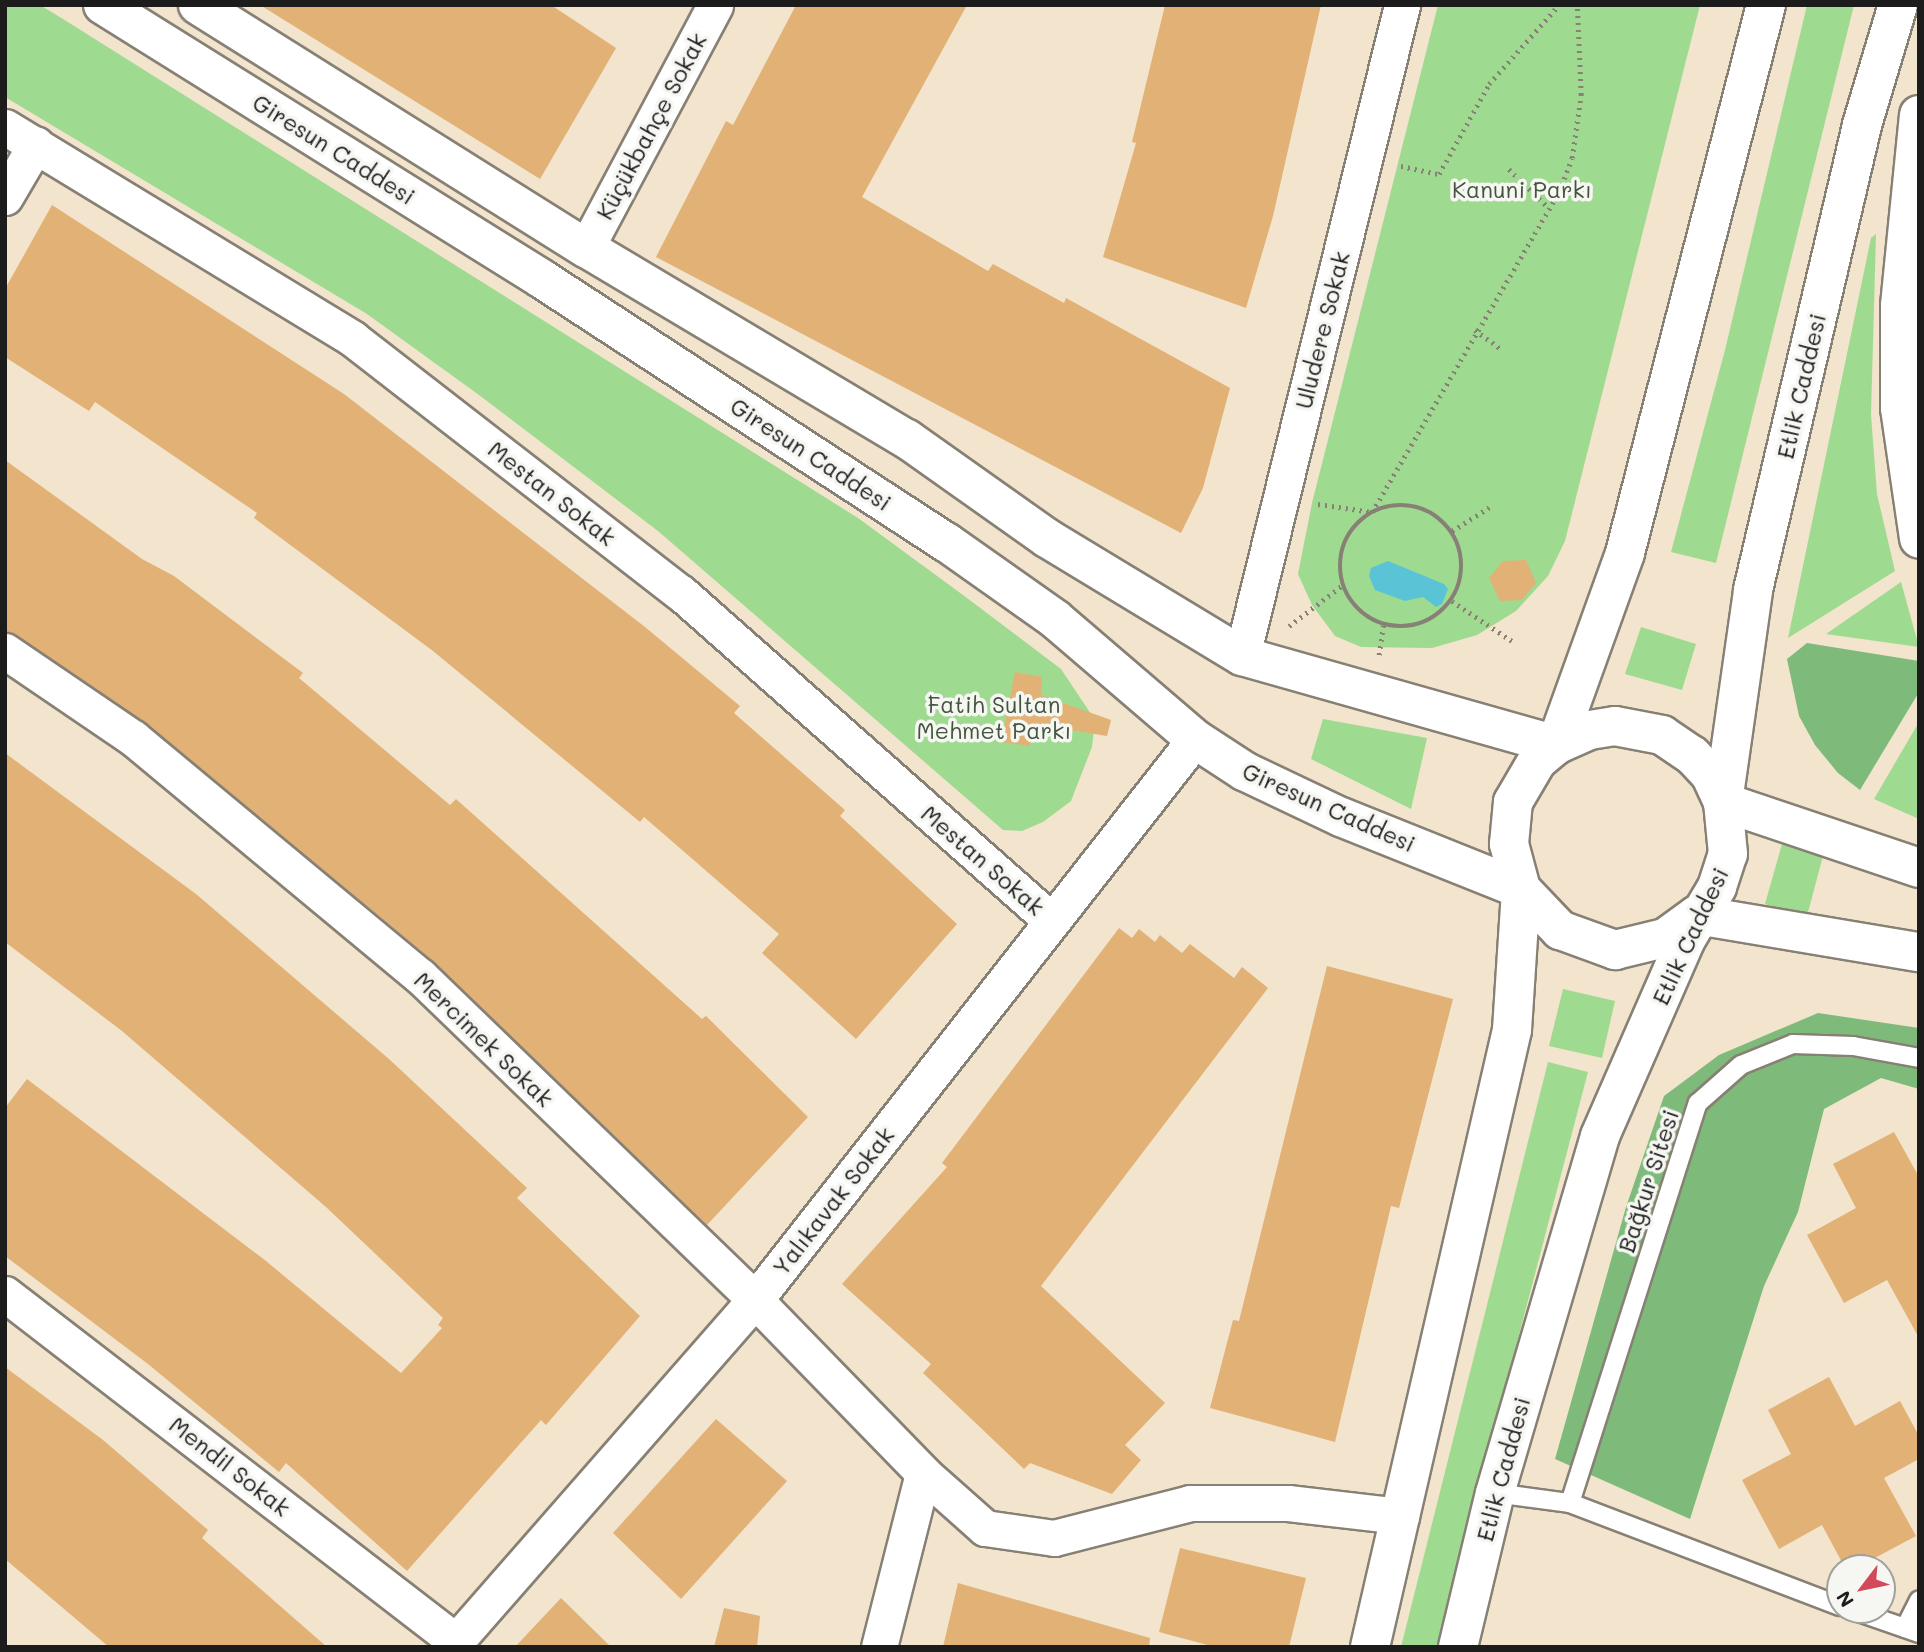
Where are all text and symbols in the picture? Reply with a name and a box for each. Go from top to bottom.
street label: Küçükbahçe Sokak [590,28,712,224]
street label: Giresun Caddesi [248,88,420,210]
park label: Kanuni Parkı [1452,175,1592,203]
street label: Uludere Sokak [1289,249,1355,411]
street label: Etlik Caddesi [1771,311,1831,461]
street label: Giresun Caddesi [725,392,897,516]
street label: Mestan Sokak [483,435,621,551]
park label: Fatih Sultan Mehmet Parkı [917,690,1071,744]
street label: Giresun Caddesi [1238,757,1420,857]
street label: Mestan Sokak [916,799,1050,921]
street label: Etlik Caddesi [1646,863,1734,1009]
street label: Mercimek Sokak [409,966,559,1112]
street label: Bağkur Sitesi [1612,1106,1684,1256]
street label: Yalıkavak Sokak [767,1121,899,1281]
street label: Etlik Caddesi [1471,1394,1535,1544]
street label: Mendil Sokak [164,1410,296,1522]
north arrow [1826,1554,1896,1624]
text: N [1830,1587,1859,1612]

